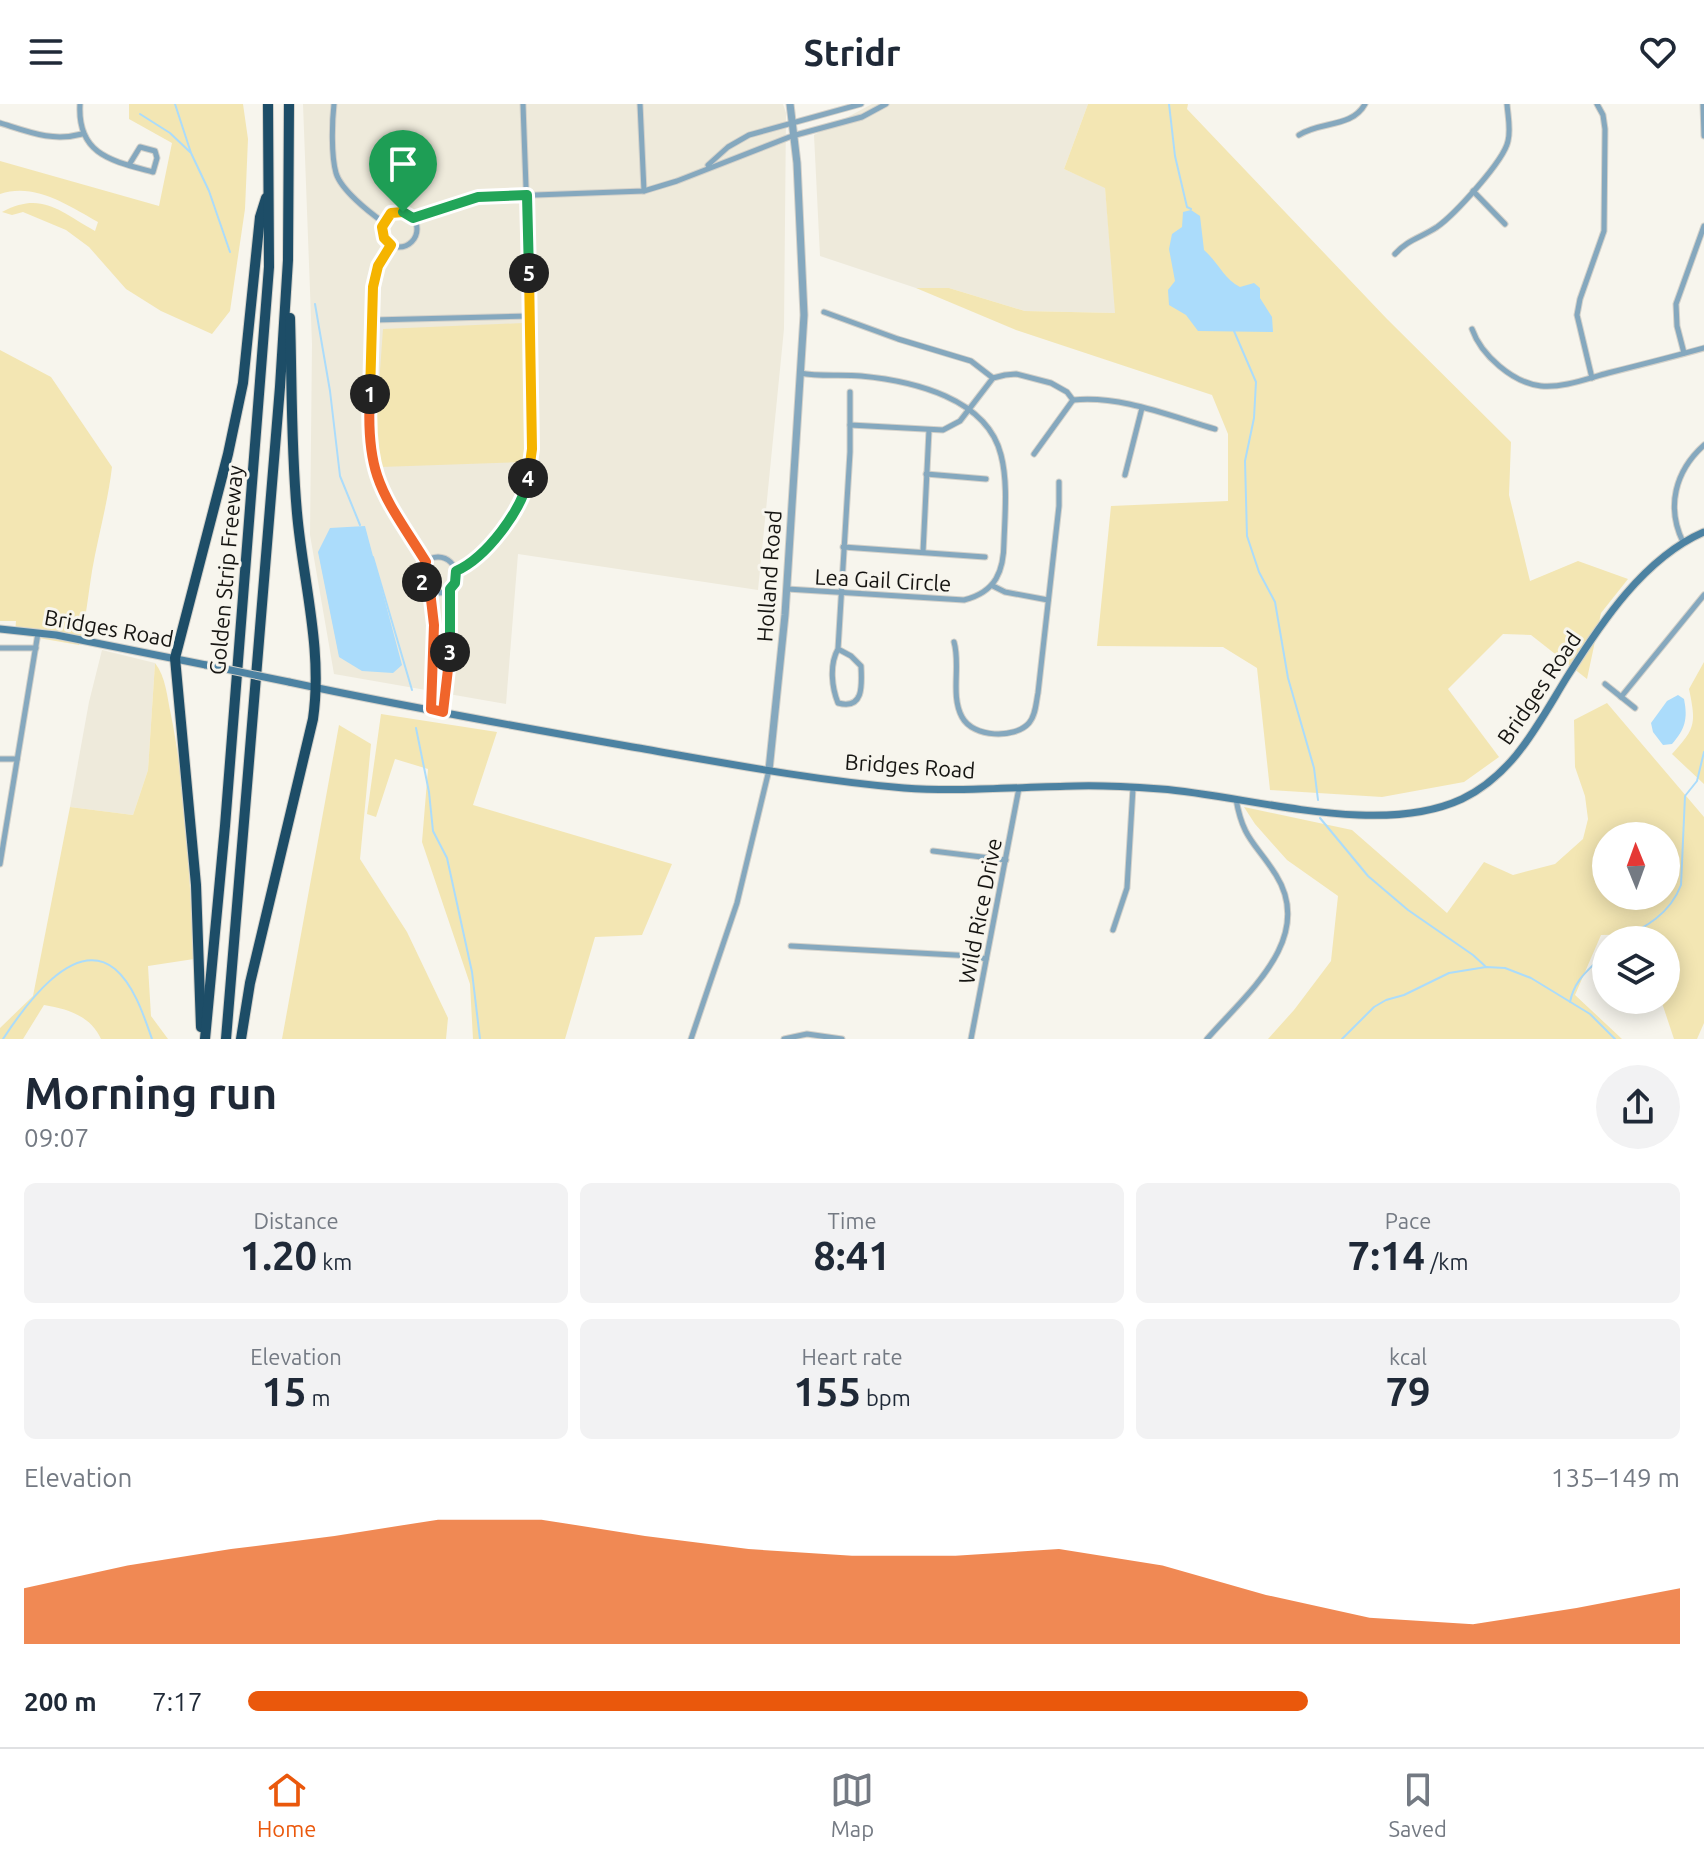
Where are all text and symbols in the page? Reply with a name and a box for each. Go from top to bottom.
icon: menu [24,30,68,74]
icon: heart [1636,30,1680,74]
text: Stridr [803,32,901,73]
pin [369,130,437,212]
icon: arrive [381,142,425,186]
pin: 5 [509,253,549,293]
text: 5 [523,260,535,285]
pin: 1 [350,374,390,414]
text: 1 [364,381,376,406]
pin: 4 [508,458,548,498]
street label: Golden Strip Freeway [204,464,247,676]
text: 4 [522,465,534,490]
street label: Holland Road [751,509,786,643]
pin: 2 [402,562,442,602]
street label: Lea Gail Circle [814,563,952,596]
text: 2 [416,569,428,594]
street label: Bridges Road [43,604,176,651]
street label: Bridges Road [1492,627,1585,749]
pin: 3 [430,632,470,672]
text: 3 [444,639,456,664]
street label: Bridges Road [844,748,976,783]
north arrow [1592,822,1680,910]
map controls [1592,822,1680,1014]
street label: Wild Rice Drive [953,836,1006,986]
button: layers [1592,926,1680,1014]
button: share [1596,1065,1680,1149]
text: Morning run [24,1068,277,1117]
text: 09:07 [24,1123,89,1152]
text: Distance [253,1208,339,1233]
text: Time [827,1208,877,1233]
text: Pace [1385,1208,1431,1233]
text: 1.20 [240,1233,317,1278]
text: 8:41 [813,1233,891,1278]
text: 7:14 [1348,1233,1425,1278]
text: km [317,1249,352,1274]
text: /km [1425,1249,1468,1274]
text: Elevation [250,1344,342,1369]
text: Heart rate [801,1344,903,1369]
text: kcal [1389,1344,1427,1369]
text: 15 [261,1369,307,1414]
text: 155 [793,1369,861,1414]
text: 79 [1385,1369,1431,1414]
text: m [307,1385,331,1410]
text: bpm [861,1385,911,1410]
text: Elevation [24,1463,132,1492]
text: 135–149 m [1551,1463,1680,1492]
text: 200 m [24,1687,97,1716]
text: 7:17 [152,1687,202,1716]
tab: Home [257,1768,316,1841]
tab: Map [830,1768,874,1841]
tab: Saved [1388,1768,1447,1841]

